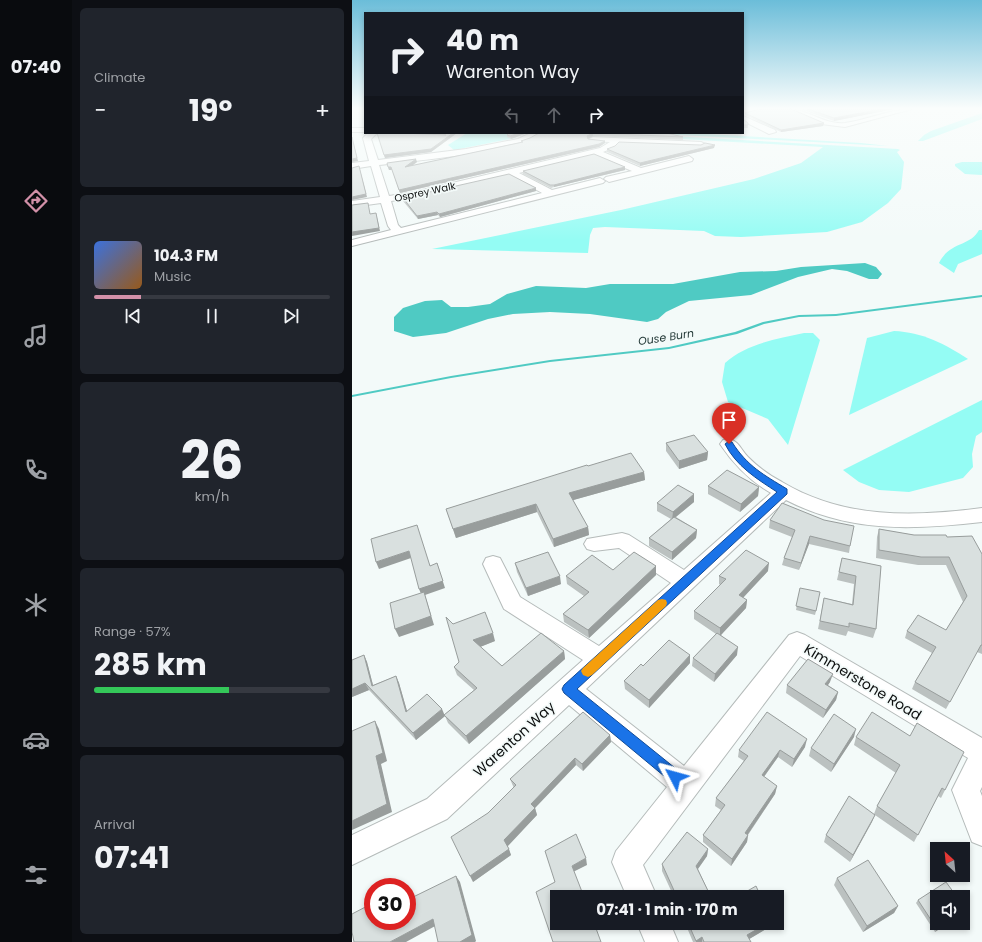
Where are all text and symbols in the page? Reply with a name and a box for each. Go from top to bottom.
text: 40 m [446,21,519,60]
icon: right [380,28,432,80]
text: 07:40 [11,54,61,79]
text: Warenton Way [446,59,579,84]
text: Climate [94,68,145,87]
text: 19° [189,89,232,132]
text: − [94,95,106,126]
text: + [315,95,330,126]
icon: left [501,104,523,126]
icon: ahead [543,104,565,126]
icon: right [585,104,607,126]
street label: Osprey Walk [393,178,458,206]
icon: directions [22,187,50,215]
text: 104.3 FM [154,245,218,266]
text: Music [154,267,191,286]
icon: previous [122,305,144,327]
icon: pause [201,305,223,327]
icon: next [280,305,302,327]
icon: music [22,322,50,350]
water label: Ouse Burn [637,325,695,349]
pin [712,403,746,444]
icon: arrive [718,409,740,431]
text: 26 [181,424,243,497]
icon: phone [22,456,50,484]
text: km/h [195,487,229,506]
icon: climate [22,591,50,619]
text: Range · 57% [94,622,171,641]
street label: Kimmerstone Road [801,639,925,725]
text: 285 km [94,643,207,686]
street label: Warenton Way [469,697,559,781]
icon: car [22,726,50,754]
position arrow [654,756,696,798]
text: Arrival [94,815,135,834]
text: 07:41 [94,836,170,879]
north arrow [930,842,970,882]
map controls [930,842,970,930]
icon: filters [22,861,50,889]
speed limit sign: 30 [364,878,416,930]
button: sound [930,890,970,930]
text: 07:41 · 1 min · 170 m [596,899,738,920]

